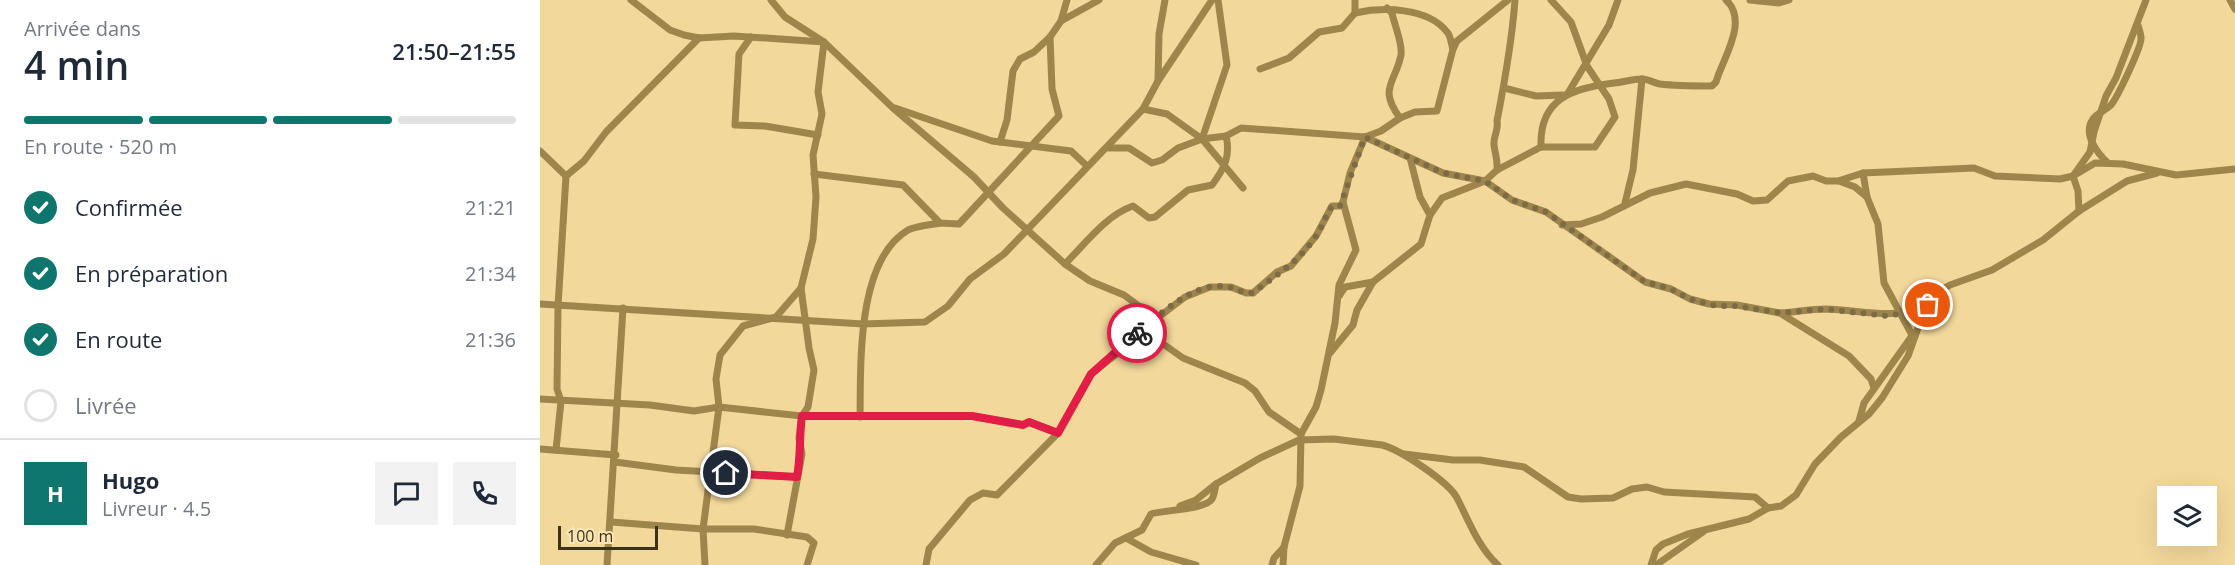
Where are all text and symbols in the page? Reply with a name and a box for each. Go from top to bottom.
text: Arrivée dans [24,15,141,42]
text: 21:50–21:55 [392,36,516,66]
text: 4 min [24,38,129,91]
text: En route · 520 m [24,133,177,160]
icon: check [24,191,57,224]
text: Confirmée [75,192,183,222]
text: 21:21 [465,194,516,221]
icon: check [24,257,57,290]
text: En préparation [75,258,228,288]
text: 21:34 [465,260,516,287]
pin [1902,279,1953,330]
icon: bag [1911,288,1944,321]
courier [1107,303,1167,363]
icon: bike [1121,317,1154,350]
icon: check [24,323,57,356]
text: En route [75,324,162,354]
text: 21:36 [465,326,516,353]
text: Livrée [75,390,137,420]
pin [700,447,751,498]
icon: home [709,456,742,489]
button: chat [375,462,438,525]
button: phone [453,462,516,525]
text: Hugo [102,465,159,495]
text: H [47,478,64,508]
map controls [2157,486,2217,546]
button: layers [2157,486,2217,546]
text: Livreur · 4.5 [102,495,211,522]
scale bar [558,523,658,550]
text: 100 m [567,525,613,547]

